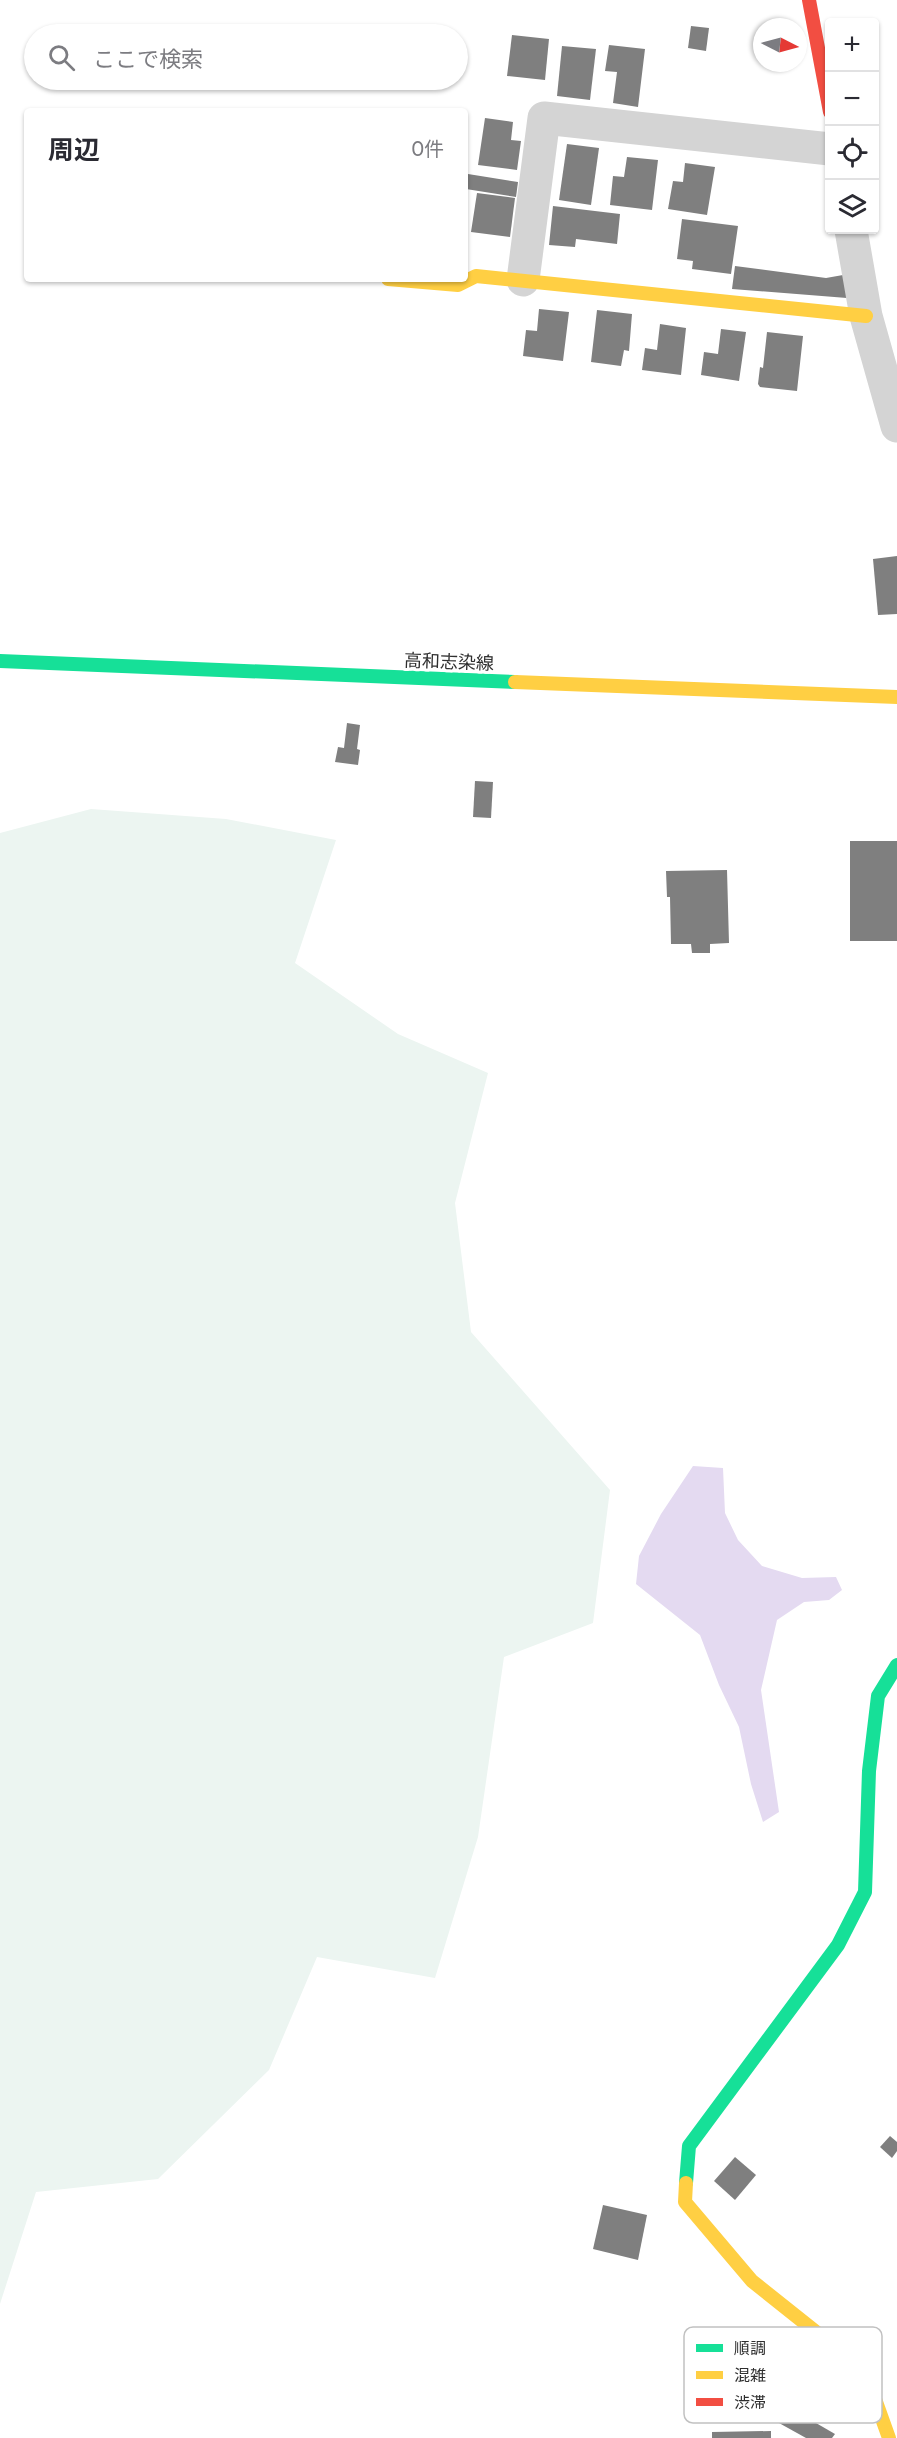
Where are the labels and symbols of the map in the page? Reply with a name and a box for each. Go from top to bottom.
north arrow [753,18,807,72]
street label: 高和志染線 [404,649,494,675]
legend [684,2327,882,2423]
text: 順調 [734,2339,766,2359]
text: 混雑 [734,2366,766,2386]
text: 渋滞 [734,2393,766,2413]

